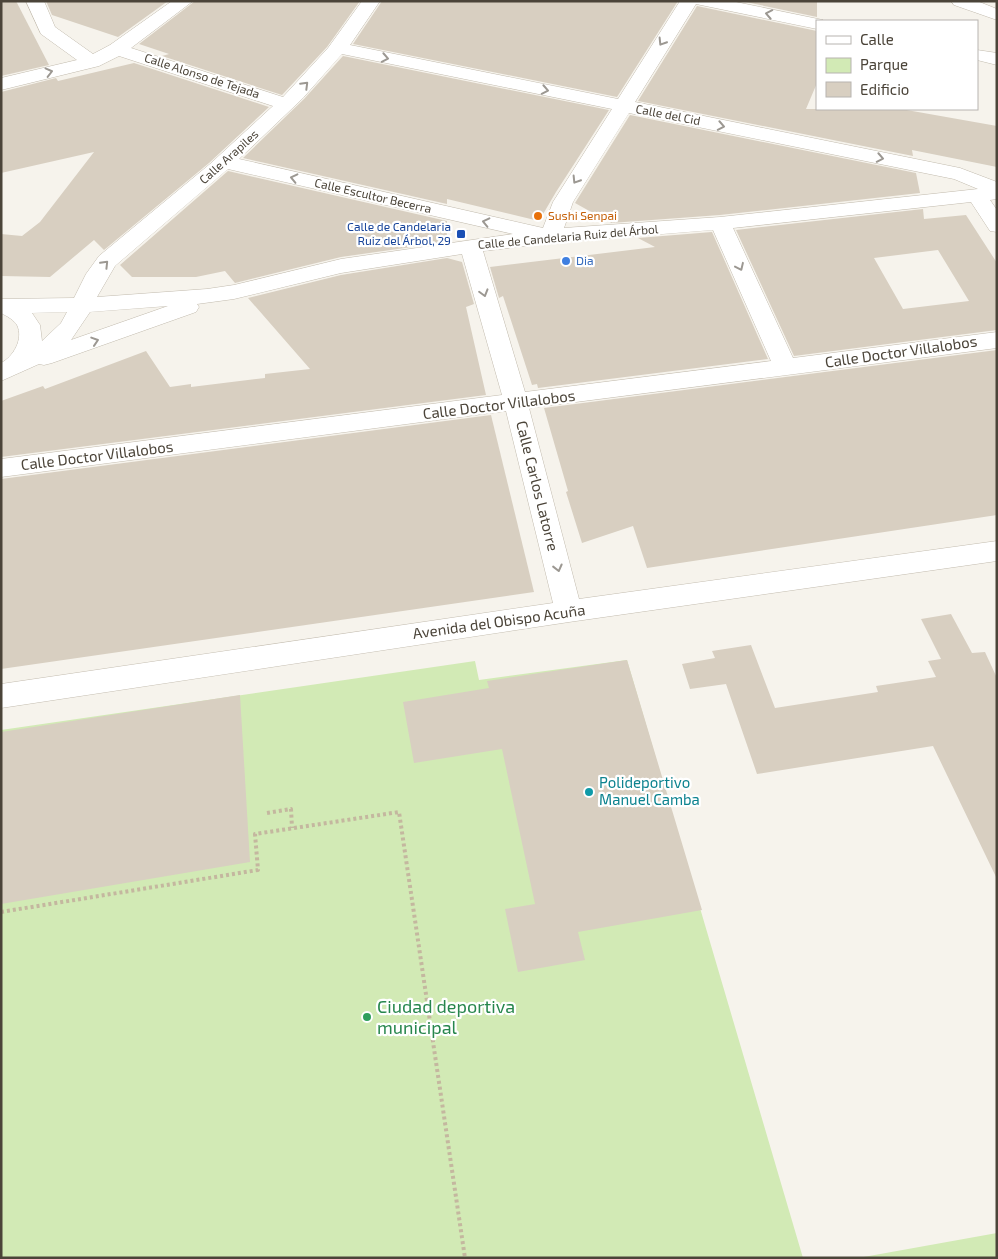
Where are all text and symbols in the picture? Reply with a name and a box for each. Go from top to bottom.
one-way arrow [765,10,773,20]
legend [816,20,978,110]
text: Calle [860,30,894,48]
one-way arrow [659,37,669,46]
street label: Calle Alonso de Tejada [142,50,262,101]
one-way arrow [381,53,390,63]
text: Parque [860,55,908,73]
one-way arrow [44,67,53,78]
text: Edificio [860,80,909,98]
one-way arrow [299,82,308,91]
one-way arrow [540,85,549,95]
street label: Calle del Cid [635,101,702,127]
one-way arrow [717,120,726,130]
street label: Calle Arapiles [196,126,261,186]
one-way arrow [876,152,885,163]
one-way arrow [289,173,298,184]
street label: Calle Escultor Becerra [313,175,433,215]
one-way arrow [573,175,583,184]
place label: Sushi Senpai [548,208,617,222]
marker: Sushi Senpai [532,210,544,222]
one-way arrow [482,217,491,228]
place label: Calle de Candelaria Ruiz del Árbol, 29 [347,219,451,247]
street label: Calle de Candelaria Ruiz del Árbol [477,221,659,251]
marker: Calle de Candelaria Ruiz del Árbol, 29 [455,228,467,240]
place label: Dia [576,253,594,267]
marker: Dia [560,255,572,267]
one-way arrow [100,260,109,269]
one-way arrow [734,262,745,271]
one-way arrow [479,288,489,296]
street label: Calle Doctor Villalobos [824,331,978,371]
one-way arrow [90,336,98,346]
street label: Calle Doctor Villalobos [422,386,576,422]
street label: Calle Carlos Latorre [513,419,563,553]
street label: Calle Doctor Villalobos [20,437,174,473]
one-way arrow [552,563,563,572]
street label: Avenida del Obispo Acuña [411,600,586,642]
place label: Polideportivo Manuel Camba [599,773,700,808]
marker: Polideportivo Manuel Camba [583,786,595,798]
place label: Ciudad deportiva municipal [377,995,515,1038]
marker: Ciudad deportiva municipal [361,1011,373,1023]

